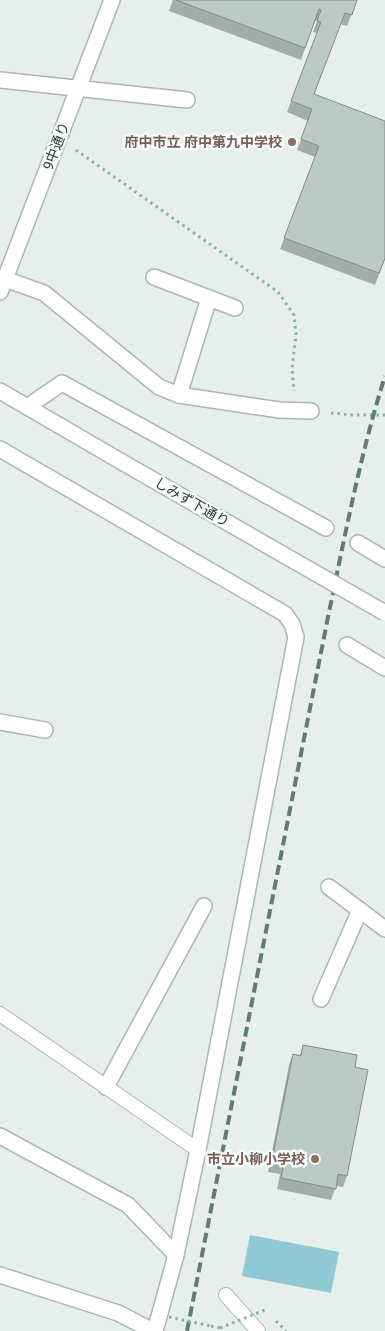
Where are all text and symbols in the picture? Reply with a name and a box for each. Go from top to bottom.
street label: 9中通り [40,120,72,172]
place label: 府中市立 府中第九中学校 [125,134,282,150]
marker: 府中市立 府中第九中学校 [286,136,298,148]
street label: しみず下通り [152,474,232,530]
place label: 市立小柳小学校 [207,1151,305,1167]
marker: 市立小柳小学校 [309,1153,321,1165]

